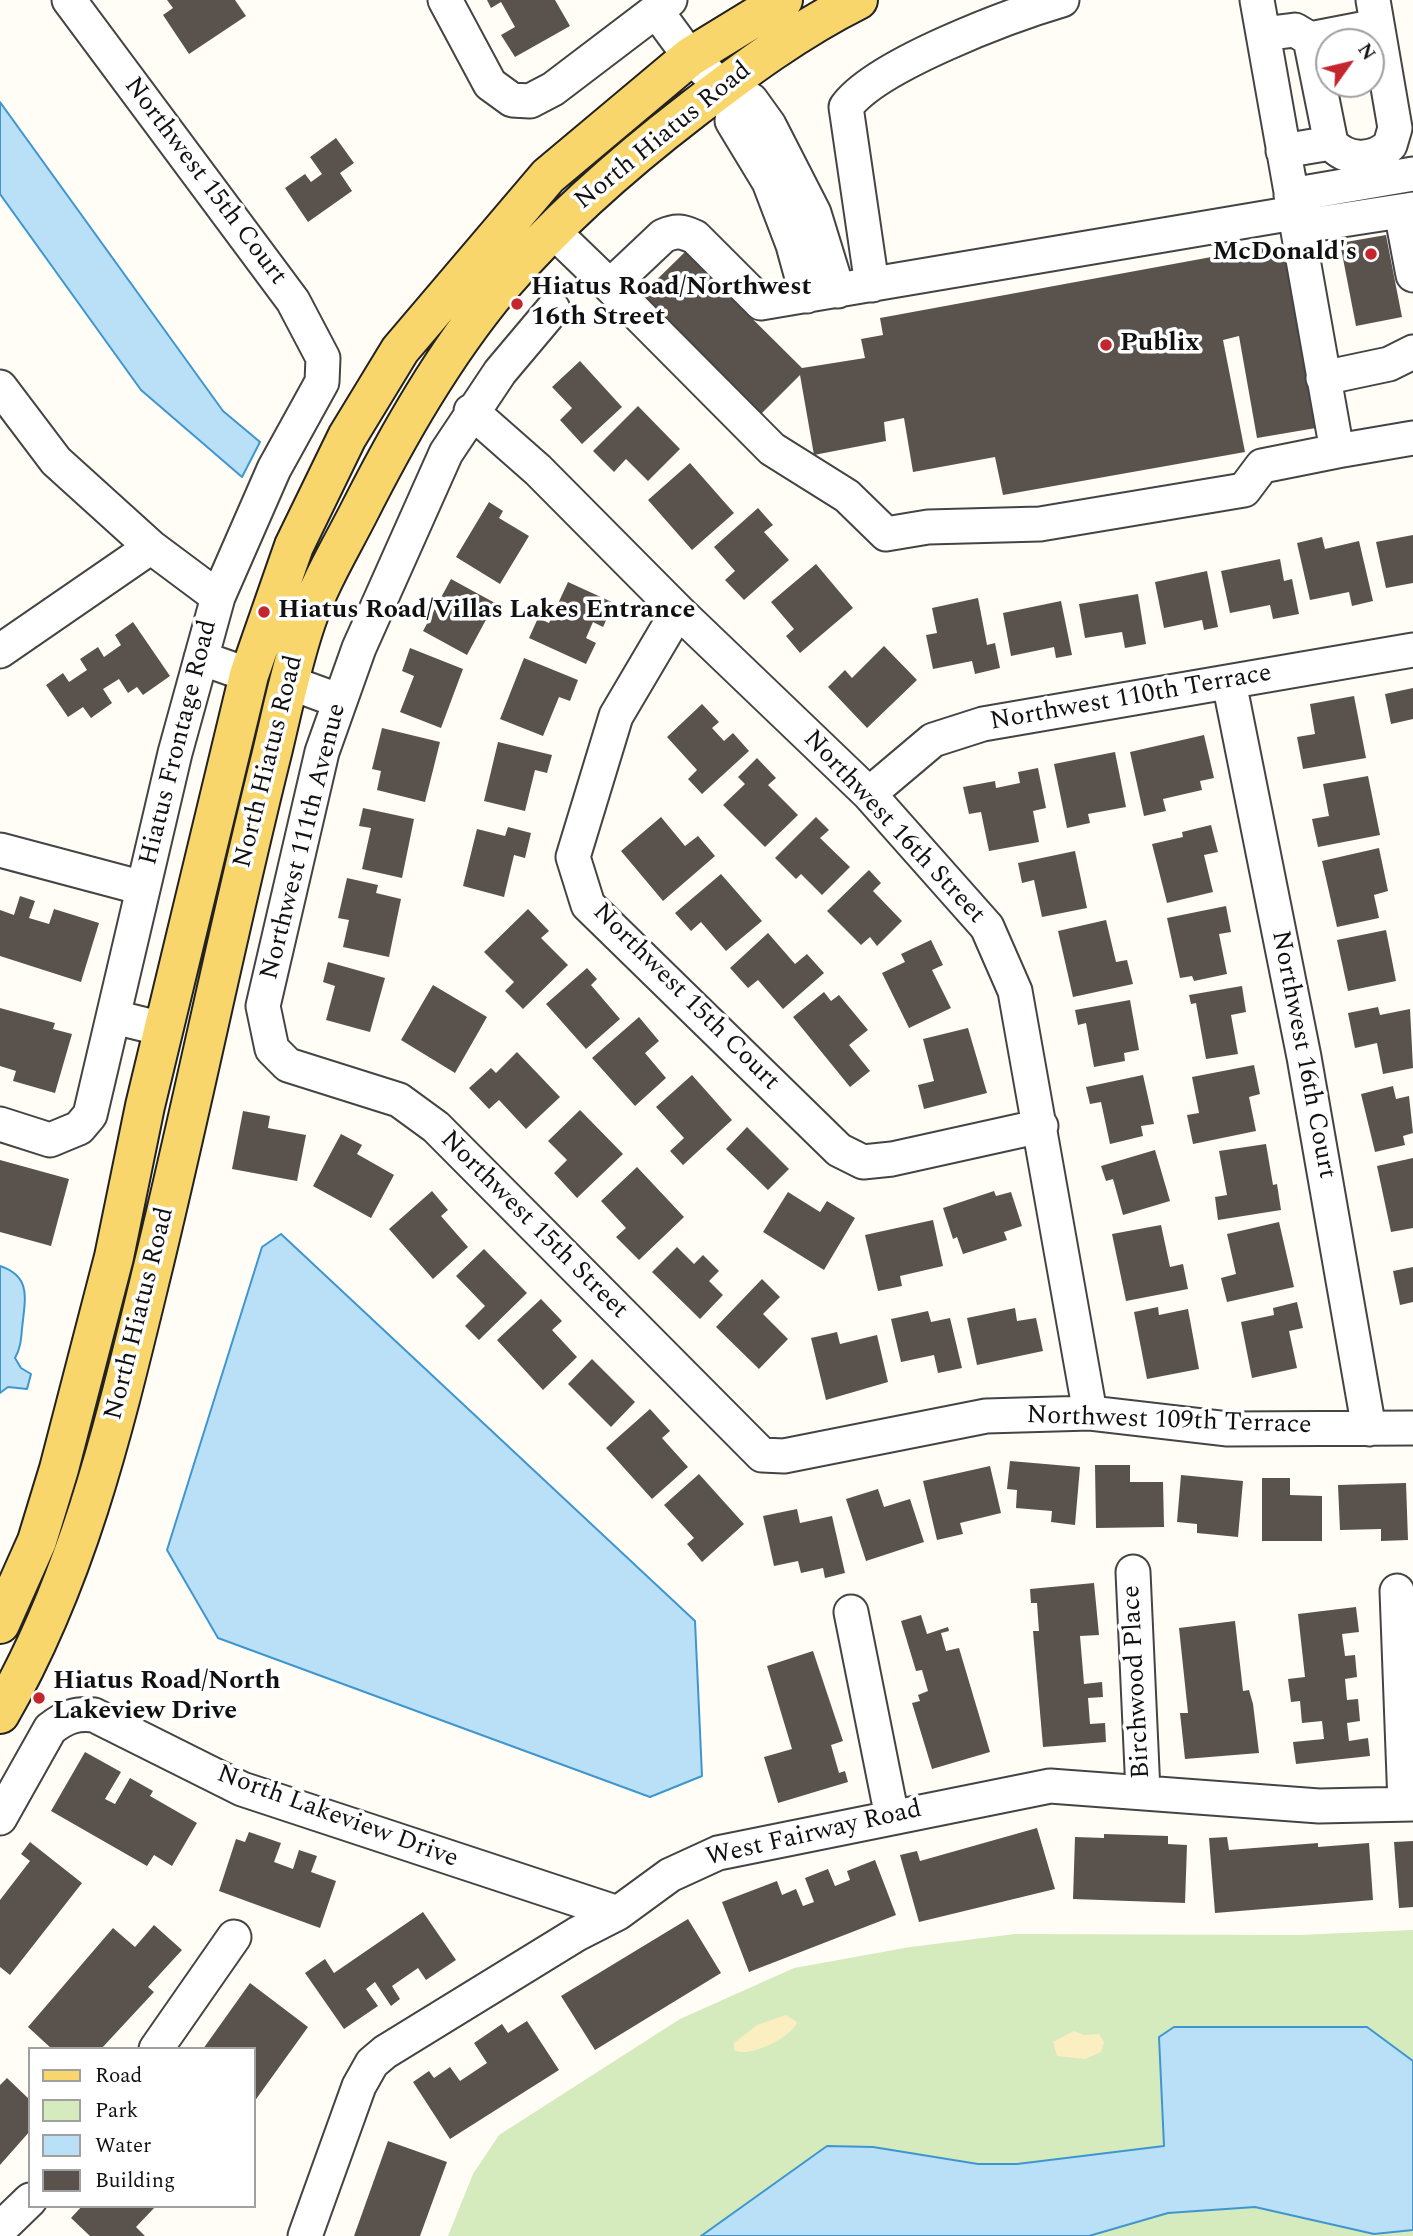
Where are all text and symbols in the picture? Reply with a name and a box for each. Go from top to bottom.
north arrow [1315,28,1385,98]
text: N [1350,38,1383,67]
street label: North Hiatus Road [569,56,759,218]
street label: Northwest 15th Court [116,72,292,292]
place label: McDonald's [1212,238,1357,270]
marker: McDonald's [1363,246,1379,262]
place label: Hiatus Road/Northwest 16th Street [531,273,812,334]
marker: Hiatus Road/Northwest 16th Street [509,296,525,312]
place label: Publix [1120,329,1200,361]
marker: Publix [1098,337,1114,353]
place label: Hiatus Road/Villas Lakes Entrance [278,596,695,628]
marker: Hiatus Road/Villas Lakes Entrance [256,604,272,620]
street label: Hiatus Frontage Road [134,617,226,869]
street label: North Hiatus Road [228,652,312,872]
street label: Northwest 110th Terrace [988,659,1274,739]
street label: Northwest 111th Avenue [256,701,354,983]
street label: Northwest 16th Street [795,725,991,931]
street label: Northwest 15th Court [585,898,785,1098]
street label: Northwest 16th Court [1263,928,1341,1182]
street label: Northwest 15th Street [432,1125,634,1327]
street label: North Hiatus Road [99,1204,183,1424]
street label: Northwest 109th Terrace [1026,1401,1312,1443]
street label: Birchwood Place [1117,1584,1159,1780]
place label: Hiatus Road/North Lakeview Drive [53,1667,281,1728]
marker: Hiatus Road/North Lakeview Drive [31,1690,47,1706]
street label: North Lakeview Drive [212,1760,462,1876]
street label: West Fairway Road [703,1795,925,1875]
legend [28,2047,256,2208]
text: Road [95,2060,142,2092]
text: Park [95,2095,138,2127]
text: Water [95,2130,151,2162]
text: Building [95,2165,175,2197]

